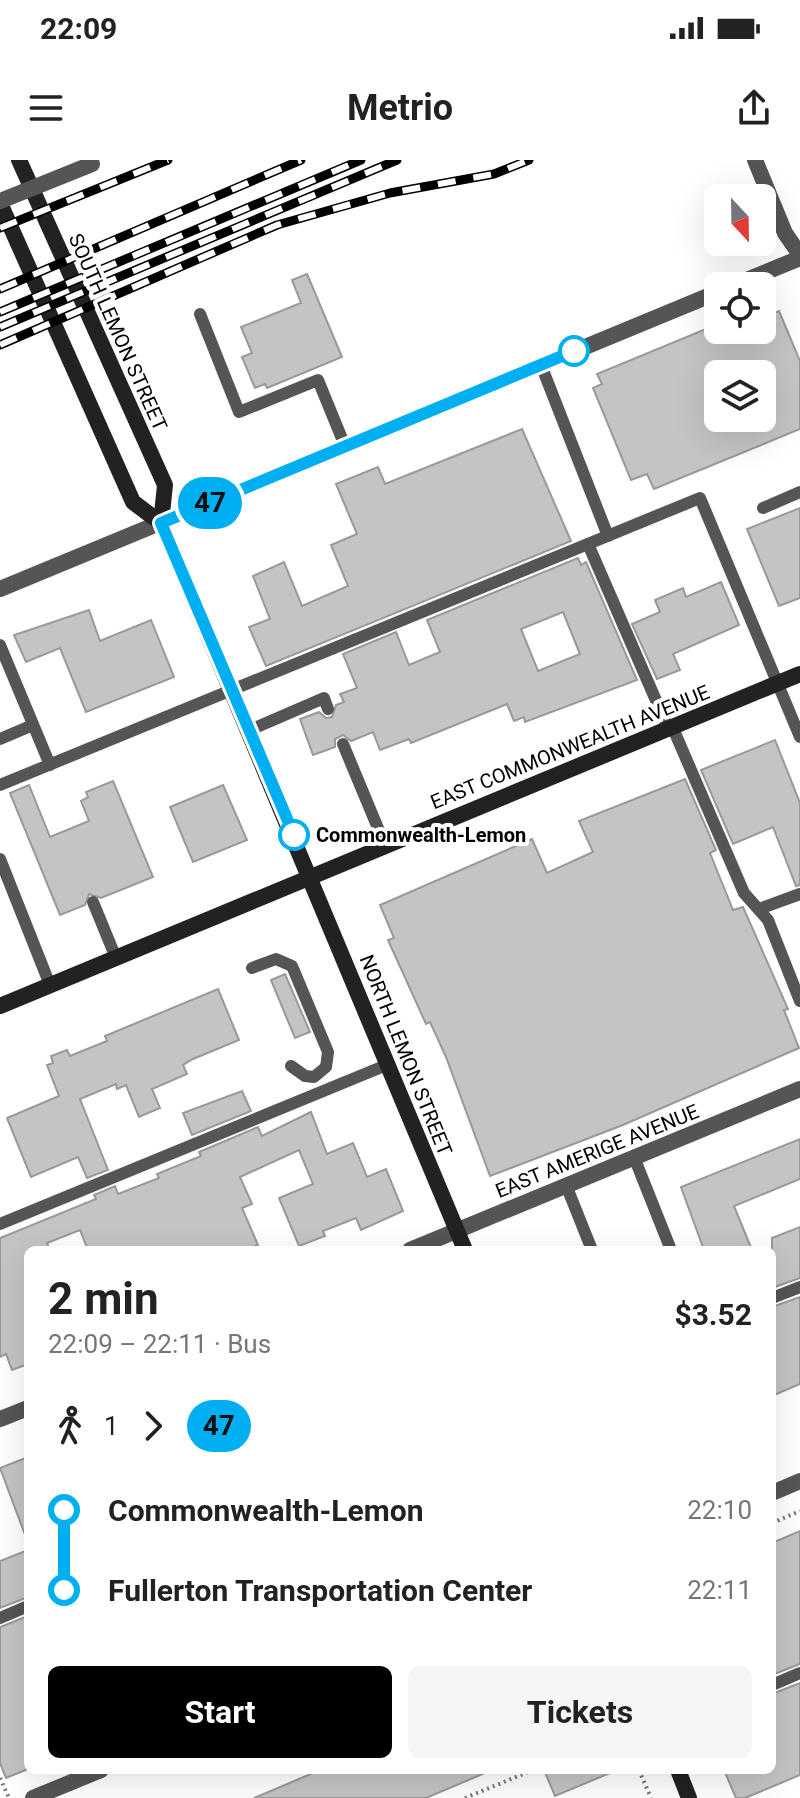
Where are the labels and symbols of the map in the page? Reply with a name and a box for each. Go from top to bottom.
north arrow [704,184,776,256]
street label: SOUTH LEMON STREET [64,230,172,434]
unlabelled marker [559,336,589,366]
line badge: 47 [174,477,246,529]
street label: EAST COMMONWEALTH AVENUE [427,680,713,814]
marker: Commonwealth-Lemon [279,820,309,850]
place label: Commonwealth-Lemon [316,823,526,847]
street label: NORTH LEMON STREET [355,951,457,1159]
street label: EAST AMERIGE AVENUE [492,1099,702,1203]

